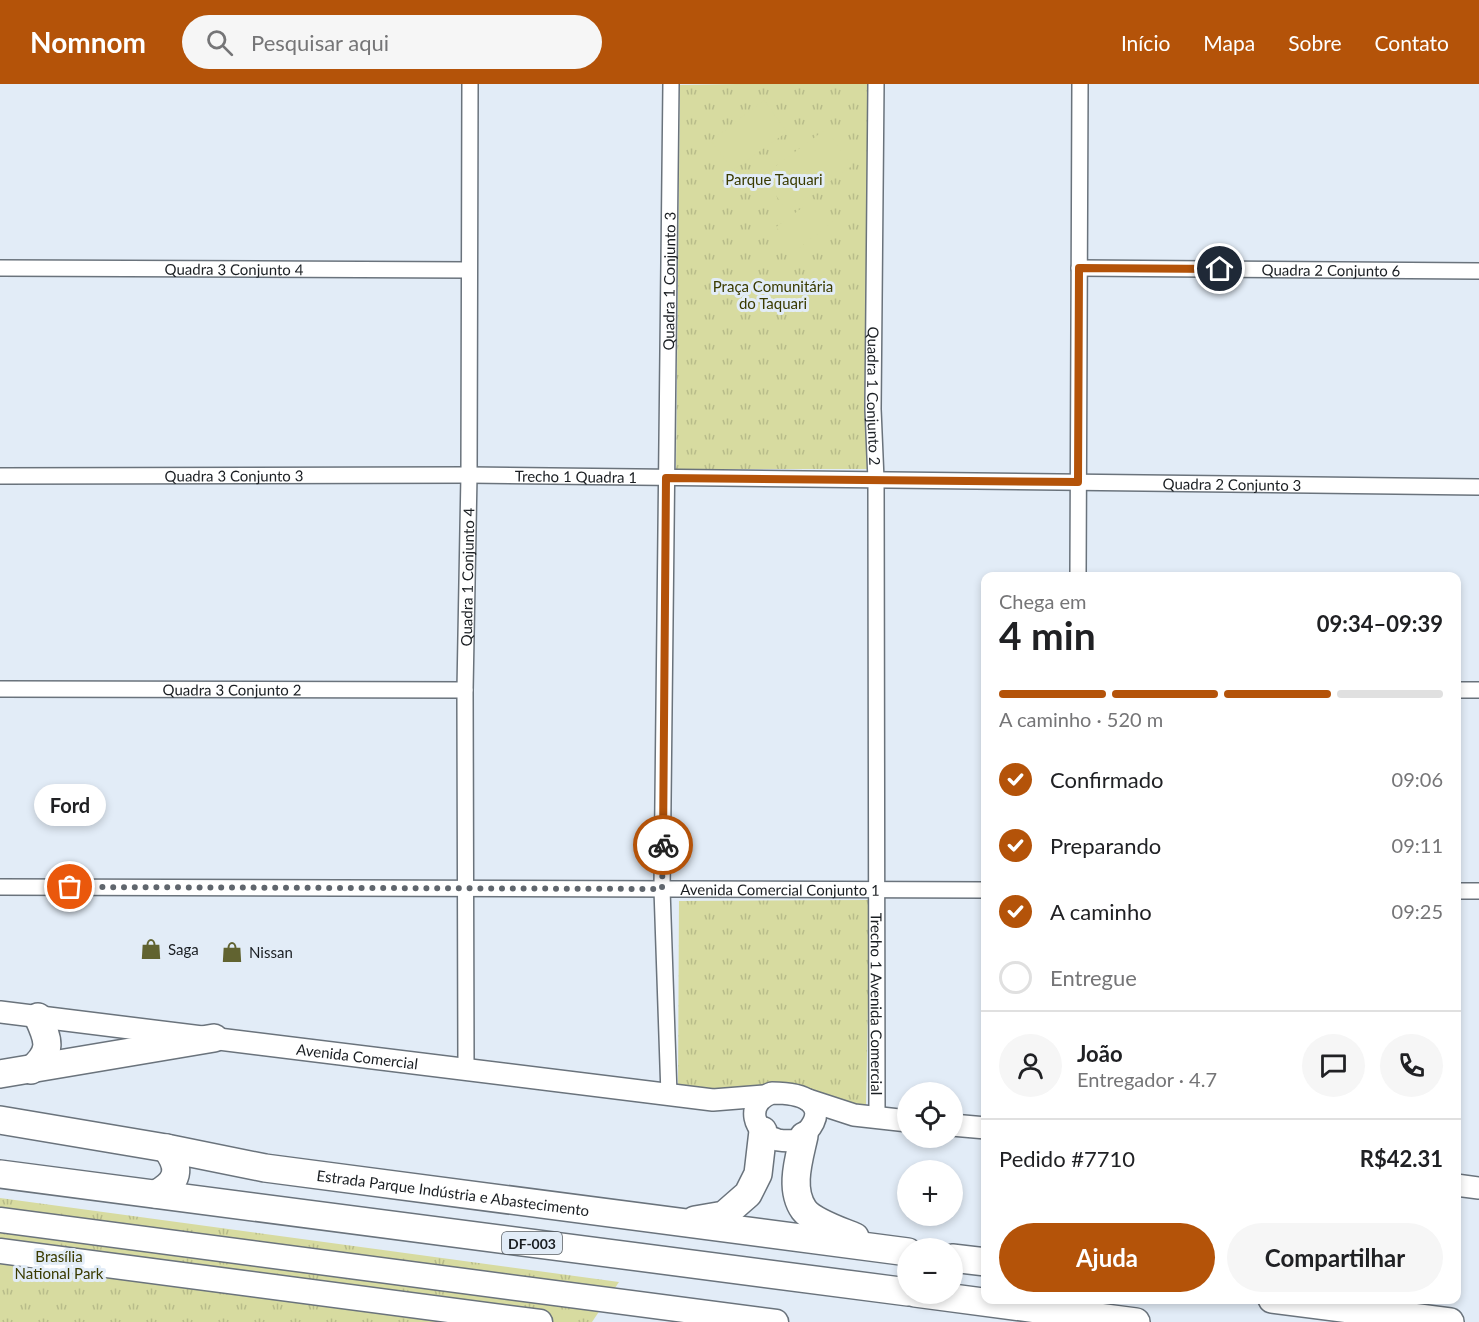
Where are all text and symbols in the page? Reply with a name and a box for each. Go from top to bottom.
search box [182,15,602,69]
text: Nomnom [30,25,146,59]
icon: search [203,26,236,59]
text: Pesquisar aqui [251,29,389,56]
text: Início [1121,30,1170,55]
text: Mapa [1203,30,1255,55]
text: Sobre [1288,30,1341,55]
text: Contato [1374,30,1449,55]
park label: Parque Taquari [725,170,823,188]
street label: Quadra 1 Conjunto 3 [659,212,679,351]
pin [1194,243,1245,294]
icon: home [1203,252,1236,285]
street label: Quadra 3 Conjunto 4 [165,260,304,278]
street label: Quadra 2 Conjunto 6 [1262,260,1401,279]
park label: Praça Comunitária do Taquari [713,277,833,312]
street label: Quadra 1 Conjunto 2 [864,327,884,466]
street label: Quadra 3 Conjunto 3 [165,466,303,485]
street label: Trecho 1 Quadra 1 [515,467,637,486]
street label: Quadra 2 Conjunto 3 [1162,474,1301,494]
street label: Quadra 1 Conjunto 4 [457,507,477,647]
text: Chega em [999,589,1087,613]
text: 09:34–09:39 [1317,610,1443,637]
text: 4 min [999,612,1096,658]
street label: Quadra 3 Conjunto 2 [163,680,301,699]
text: A caminho · 520 m [999,707,1163,731]
icon: check [999,763,1032,796]
text: Confirmado [1050,766,1163,793]
text: 09:06 [1392,767,1443,791]
callout: Ford [34,785,106,827]
text: Ford [50,793,90,817]
courier [633,815,693,875]
icon: bike [647,829,680,862]
icon: check [999,829,1032,862]
text: Preparando [1050,832,1161,859]
text: 09:11 [1392,833,1443,857]
pin [44,861,95,912]
icon: bag [53,870,86,903]
street label: Avenida Comercial Conjunto 1 [680,880,880,899]
icon: check [999,895,1032,928]
text: A caminho [1050,898,1152,925]
text: 09:25 [1392,899,1443,923]
street label: Trecho 1 Avenida Comercial [868,913,886,1095]
shop icon: Saga [139,937,163,961]
place label: Saga [168,940,199,958]
shop icon: Nissan [220,940,244,964]
place label: Nissan [249,943,293,961]
text: Entregue [1050,964,1137,991]
button: person [999,1034,1062,1097]
button: chat [1302,1034,1365,1097]
button: phone [1380,1034,1443,1097]
street label: Avenida Comercial [295,1040,419,1073]
text: João [1077,1040,1123,1067]
text: Entregador · 4.7 [1077,1067,1217,1091]
map controls [897,1082,963,1304]
button: locate [897,1082,963,1148]
text: Pedido #7710 [999,1145,1135,1172]
text: R$42.31 [1360,1145,1443,1172]
button: + [897,1160,963,1226]
street label: Estrada Parque Indústria e Abastecimento [316,1166,590,1219]
button: Ajuda [999,1223,1215,1292]
button: Compartilhar [1227,1223,1443,1292]
road number: DF-003 [502,1232,562,1254]
button: − [897,1238,963,1304]
park label: Brasília National Park [15,1247,104,1282]

